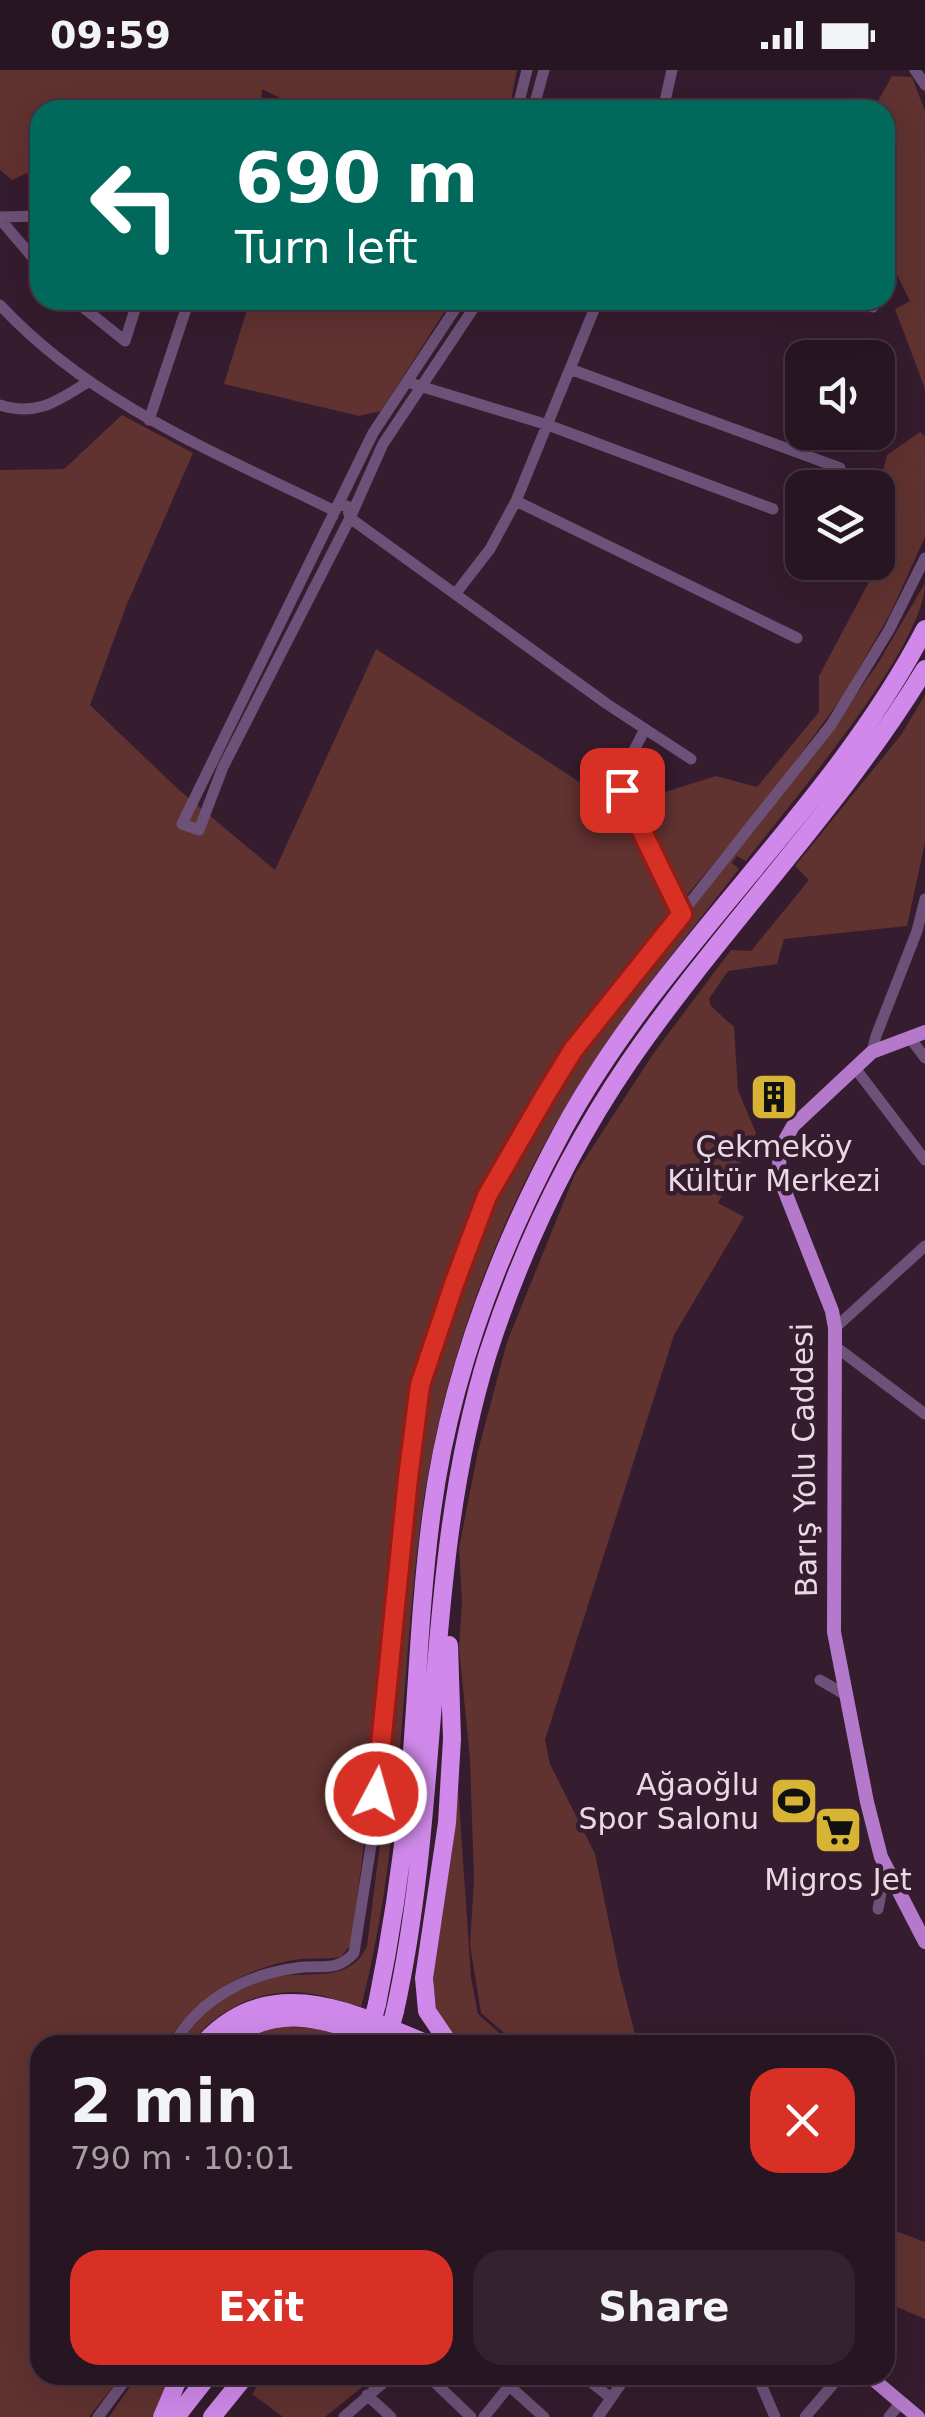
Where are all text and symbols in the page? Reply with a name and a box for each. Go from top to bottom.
text: 09:59 [50,13,171,57]
text: 690 m [235,137,478,219]
icon: left [70,140,200,270]
text: Turn left [235,221,418,274]
map controls [785,340,895,580]
button: sound [785,340,895,450]
button: layers [785,470,895,580]
pin [580,748,665,833]
icon: arrive [595,763,650,818]
building icon: Çekmeköy Kültür Merkezi [748,1071,800,1123]
place label: Çekmeköy Kültür Merkezi [667,1129,881,1198]
street label: Barış Yolu Caddesi [784,1323,824,1597]
position arrow [324,1742,428,1846]
place label: Ağaoğlu Spor Salonu [579,1767,759,1836]
sports icon: Ağaoğlu Spor Salonu [768,1775,820,1827]
supermarket icon: Migros Jet [812,1804,864,1856]
place label: Migros Jet [764,1862,912,1897]
text: 2 min [70,2066,258,2136]
button: close [750,2068,855,2173]
text: 790 m · 10:01 [70,2139,295,2177]
button: Exit [70,2250,453,2365]
button: Share [473,2250,855,2365]

